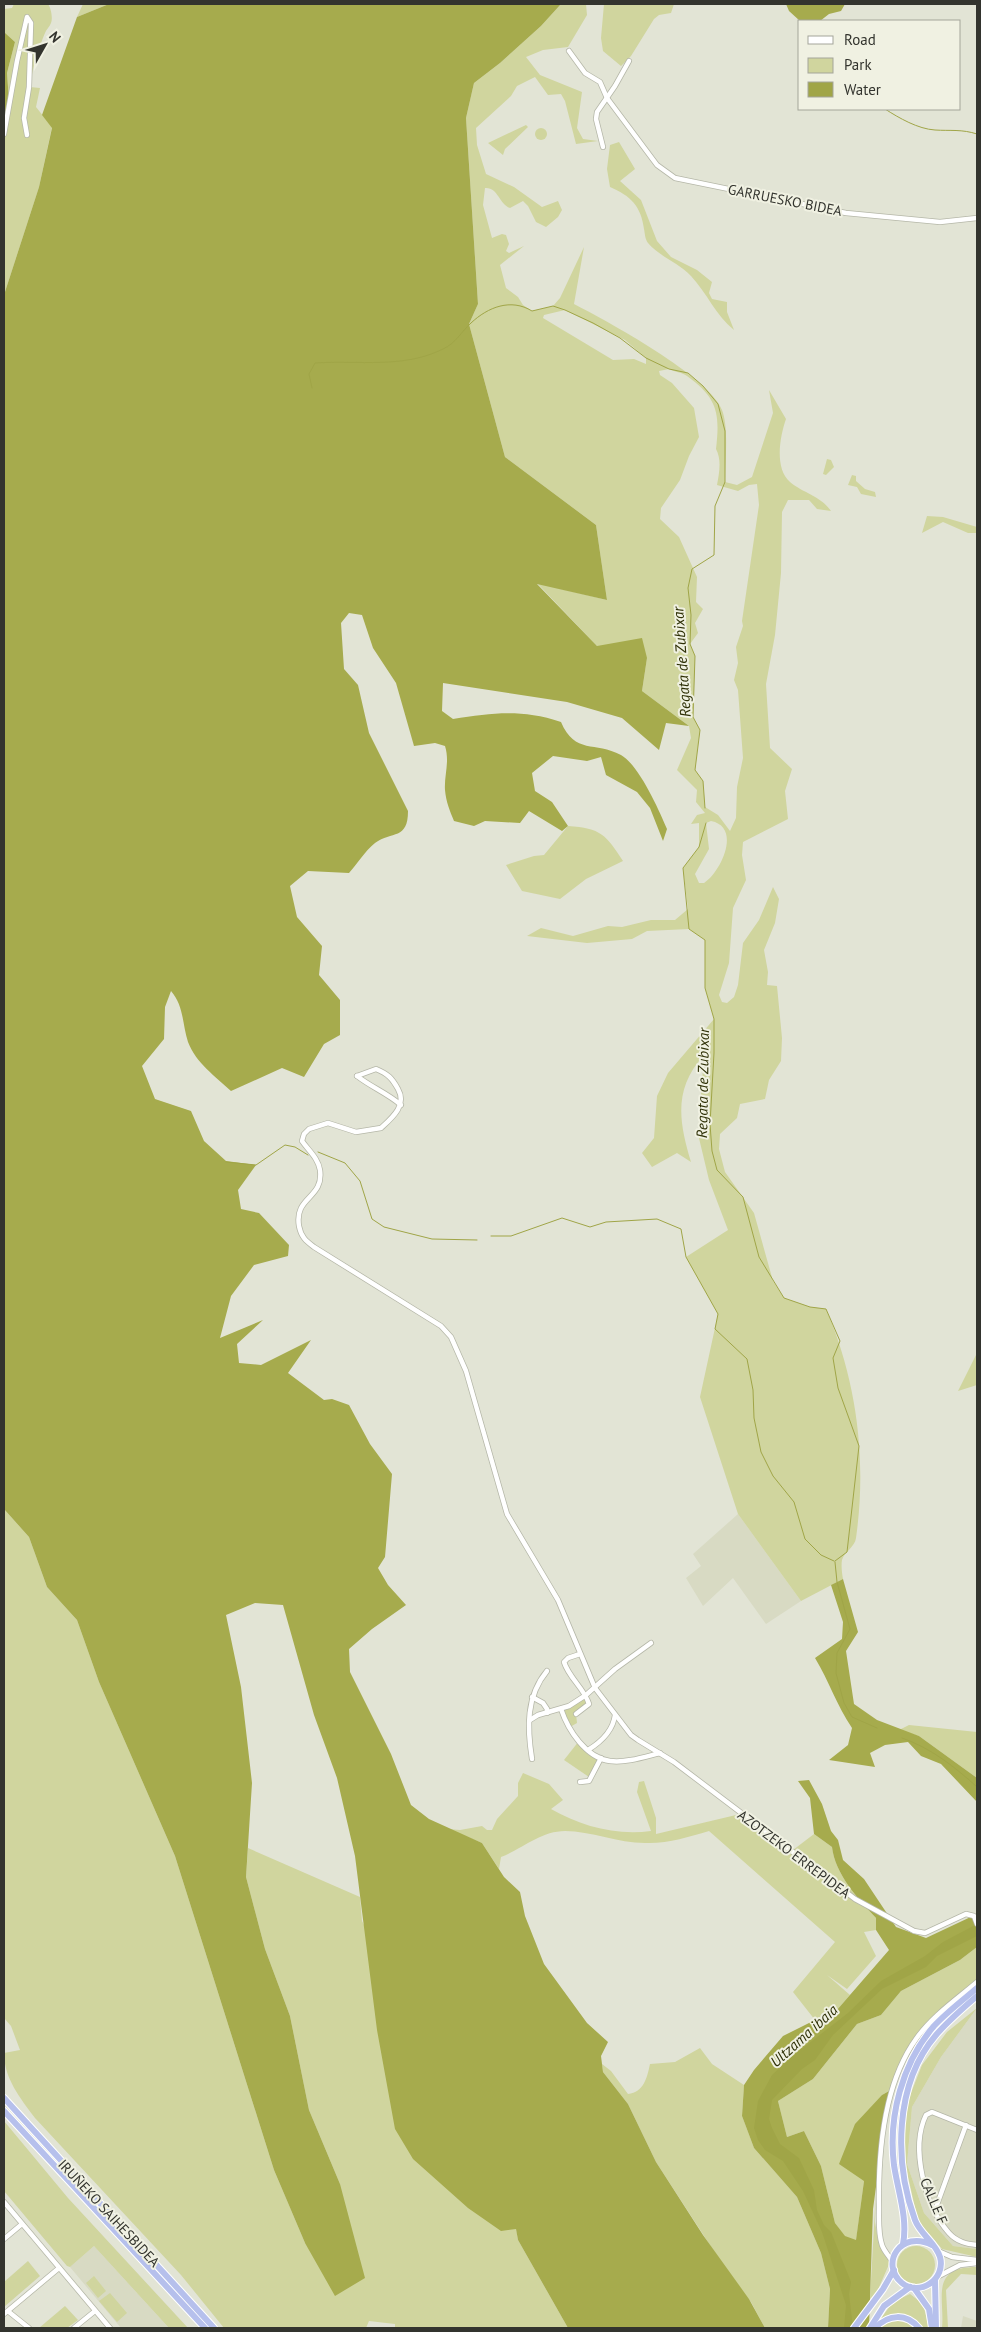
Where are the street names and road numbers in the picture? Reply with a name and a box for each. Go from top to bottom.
street label: GARRUESKO BIDEA [726,180,844,220]
street label: AZOTZEKO ERREPIDEA [734,1806,855,1903]
street label: IRUÑEKO SAIHESBIDEA [54,2155,164,2271]
street label: CALLE F [916,2175,952,2227]

